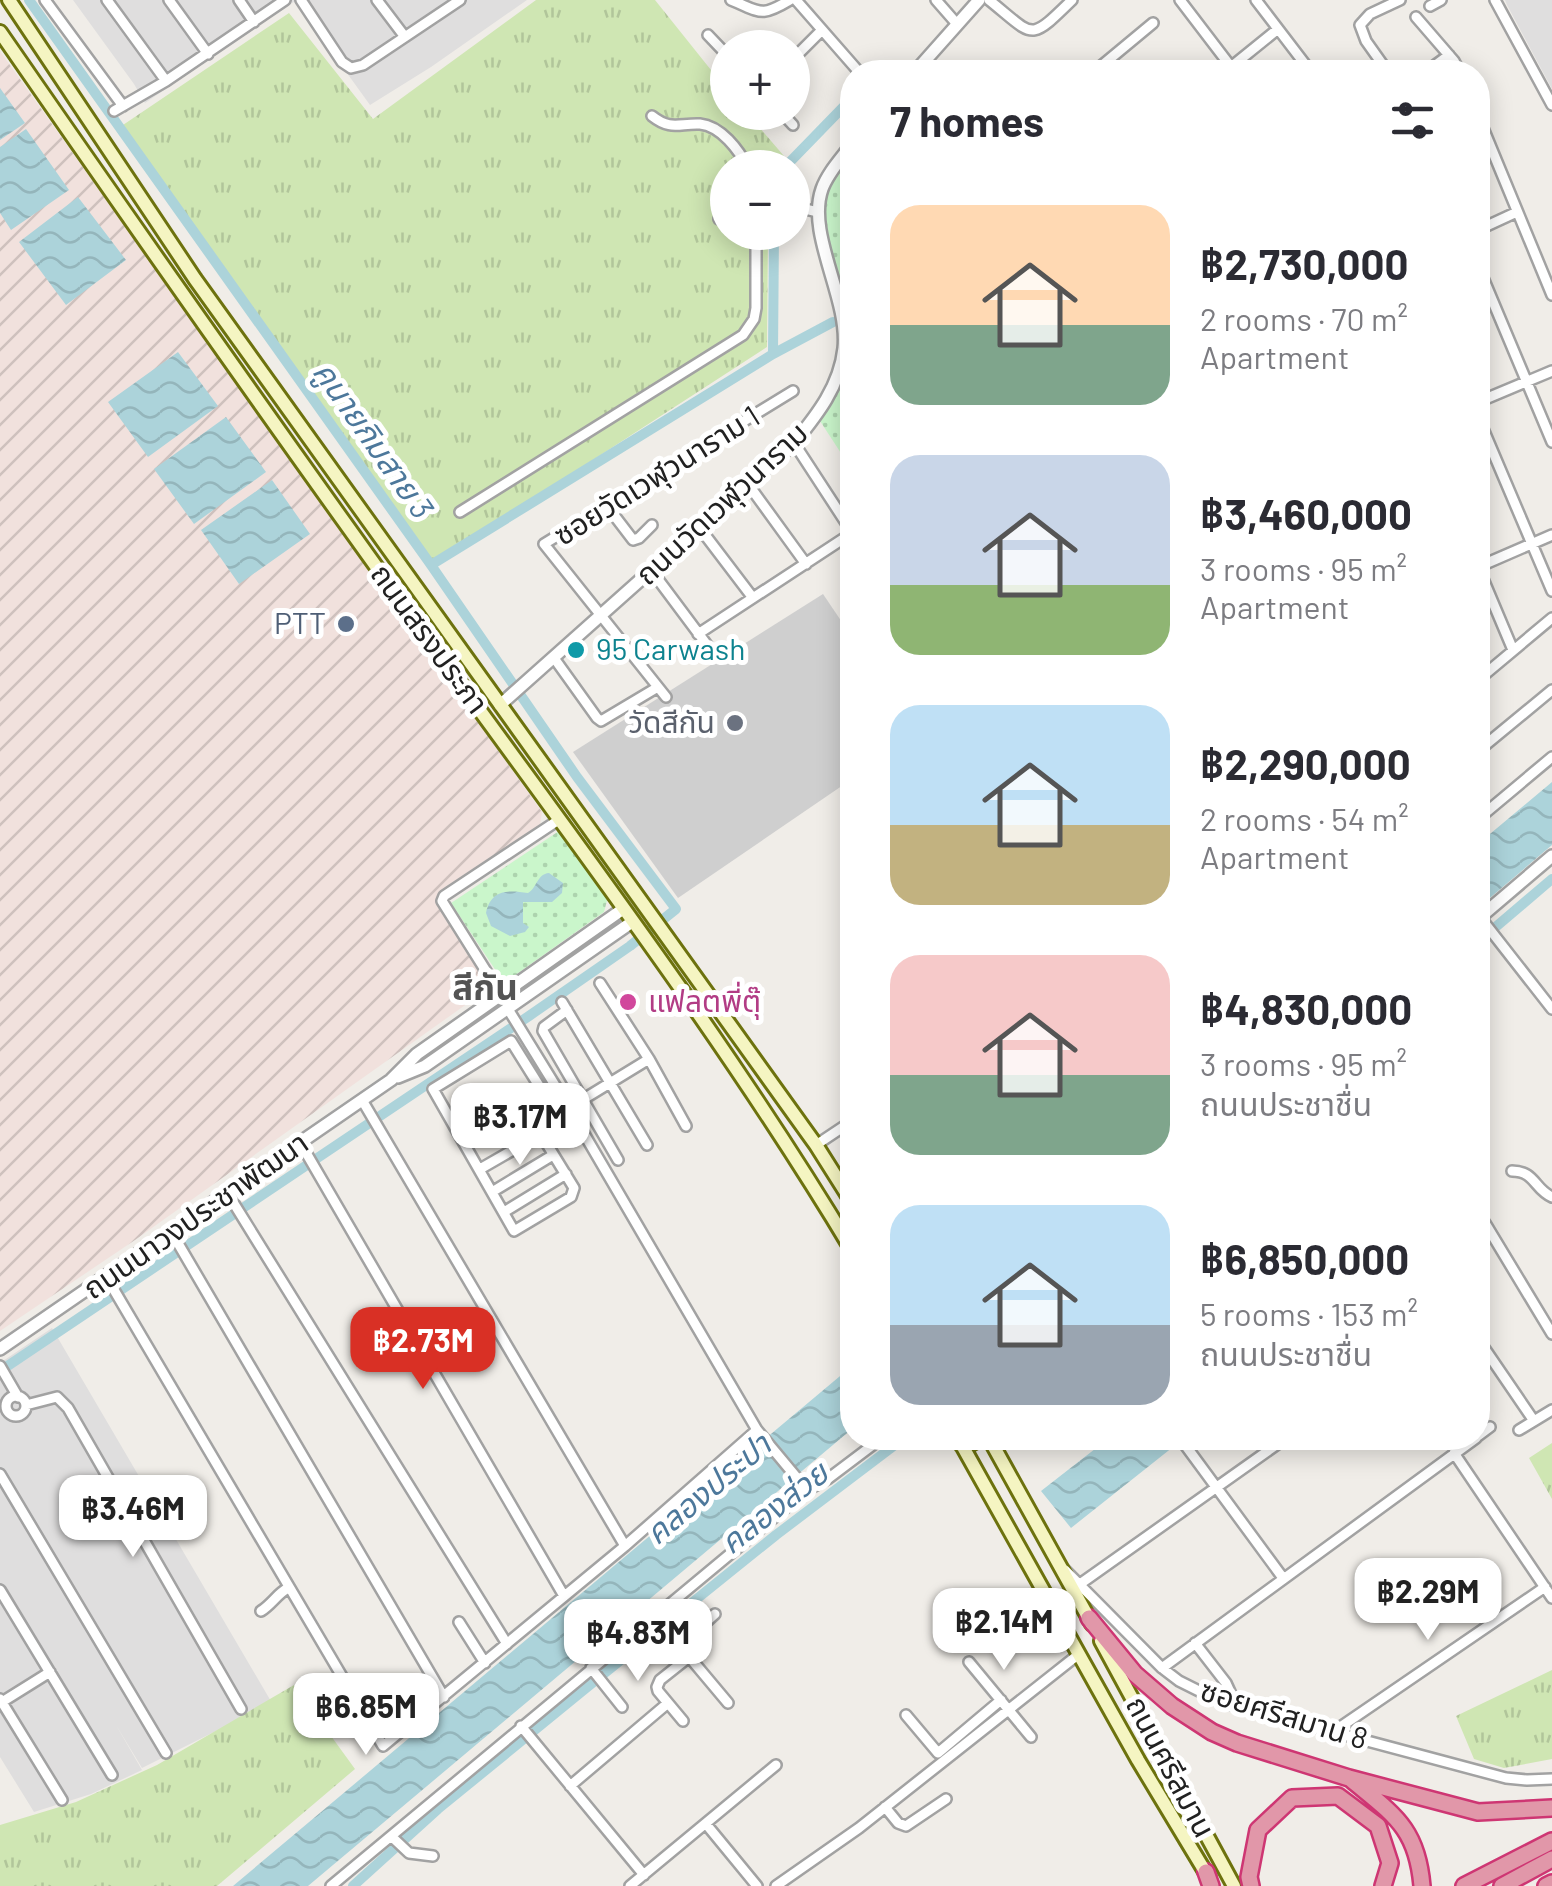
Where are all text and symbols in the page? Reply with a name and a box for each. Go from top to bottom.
map controls [710,30,810,250]
button: + [710,30,810,130]
icon: filters [1385,93,1440,148]
text: 7 homes [890,95,1044,145]
button: − [710,150,810,250]
text: ฿2,730,000 [1200,238,1408,288]
icon: home [970,245,1090,365]
text: 2 rooms · 70 m² [1200,299,1408,337]
text: Apartment [1200,337,1349,375]
water label: คูนายกิมสาย 3 [304,353,443,526]
street label: ซอยวัดเวฬุวนาราม 1 [547,397,766,554]
street label: ถนนวัดเวฬุวนาราม [627,414,815,593]
text: ฿3,460,000 [1200,488,1412,538]
icon: home [970,495,1090,615]
text: 3 rooms · 95 m² [1200,549,1407,587]
street label: ถนนสรงประภา [364,556,497,720]
text: Apartment [1200,587,1349,625]
place label: PTT [274,604,326,640]
marker: PTT [335,613,357,635]
place label: 95 Carwash [596,630,745,666]
marker: 95 Carwash [565,639,587,661]
place label: วัดสีกัน [628,703,715,739]
marker: วัดสีกัน [724,712,746,734]
text: ฿2,290,000 [1200,738,1411,788]
icon: home [970,745,1090,865]
text: 2 rooms · 54 m² [1200,799,1409,837]
text: Apartment [1200,837,1349,875]
district label: สีกัน [452,965,518,1007]
place label: แฟลตพี่ตุ๊ [648,981,761,1020]
text: ฿4,830,000 [1200,983,1412,1033]
marker: แฟลตพี่ตุ๊ [617,991,639,1013]
icon: home [970,995,1090,1115]
text: 3 rooms · 95 m² [1200,1044,1407,1082]
pin: ฿3.17M [439,1083,601,1168]
text: ถนนประชาชื่น [1200,1084,1372,1122]
text: ฿3.17M [473,1096,567,1134]
street label: ถนนนาวงประชาพัฒนา [75,1123,314,1306]
text: ฿6,850,000 [1200,1233,1409,1283]
icon: home [970,1245,1090,1365]
text: 5 rooms · 153 m² [1200,1294,1418,1332]
pin: ฿2.73M [342,1307,504,1392]
text: ฿2.73M [372,1320,474,1358]
text: ถนนประชาชื่น [1200,1334,1372,1372]
water label: คลองประปา [636,1423,779,1551]
water label: คลองส่วย [711,1451,836,1560]
pin: ฿3.46M [52,1475,214,1560]
text: ฿3.46M [81,1488,185,1526]
pin: ฿2.29M [1347,1558,1509,1643]
text: ฿2.29M [1377,1571,1479,1609]
pin: ฿2.14M [923,1588,1085,1673]
pin: ฿4.83M [557,1599,719,1684]
text: ฿2.14M [955,1601,1053,1639]
text: ฿4.83M [586,1612,690,1650]
street label: ซอยศรีสมาน 8 [1197,1671,1373,1756]
pin: ฿6.85M [285,1673,447,1758]
text: ฿6.85M [315,1686,417,1724]
street label: ถนนศรีสมาน [1120,1689,1224,1843]

